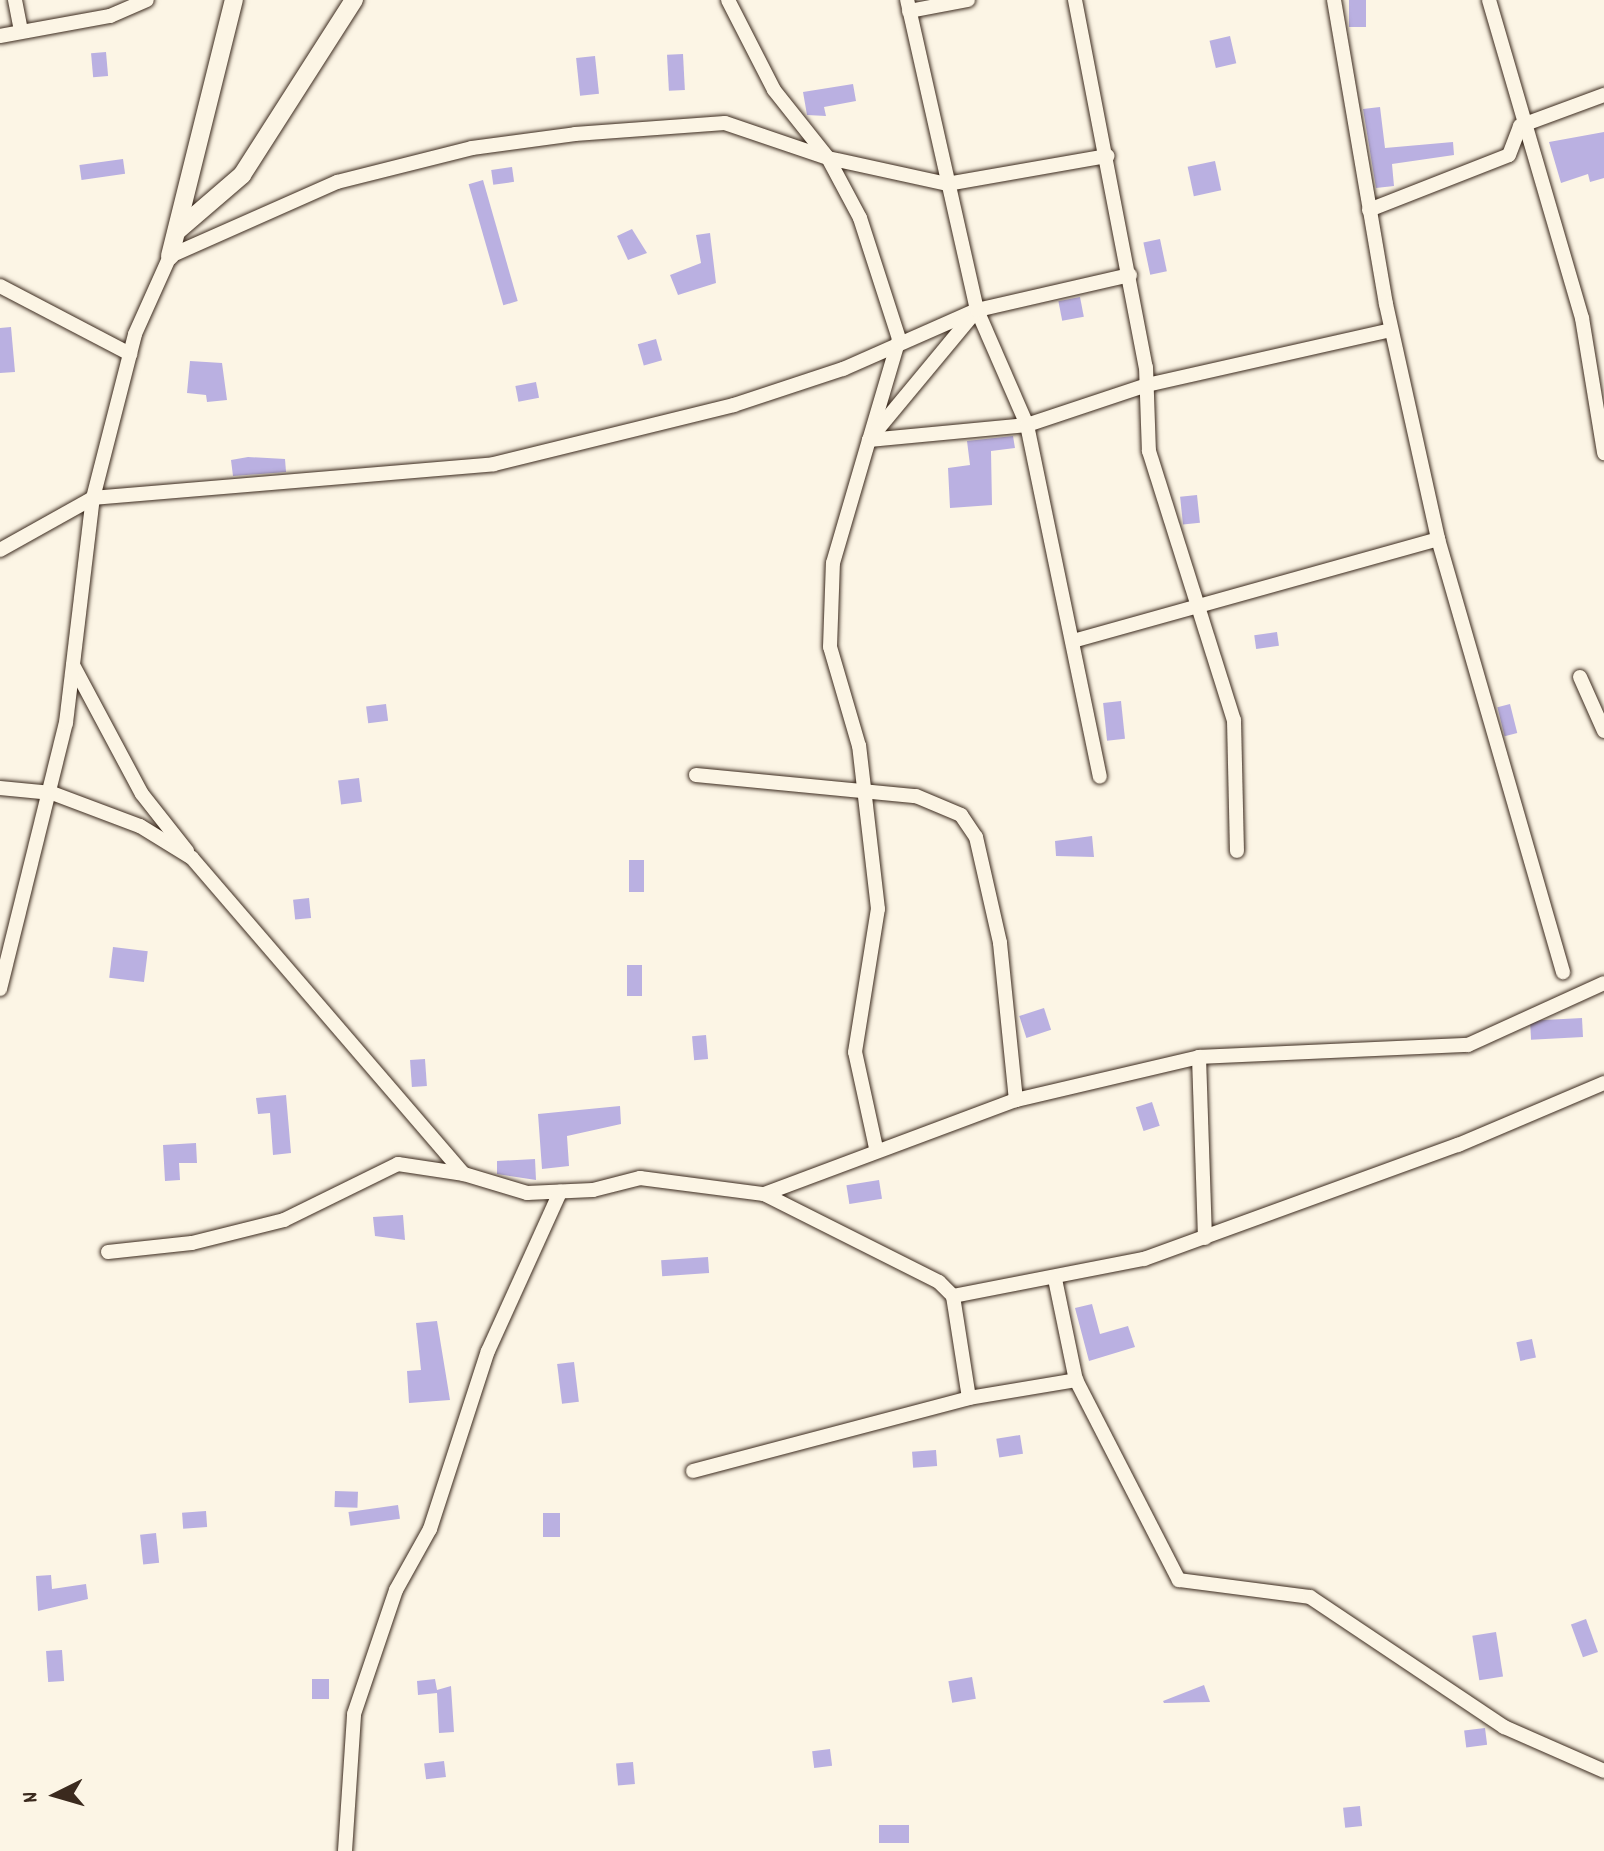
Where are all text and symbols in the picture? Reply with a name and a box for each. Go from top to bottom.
north arrow [16,1755,96,1835]
text: N [16,1790,48,1804]

